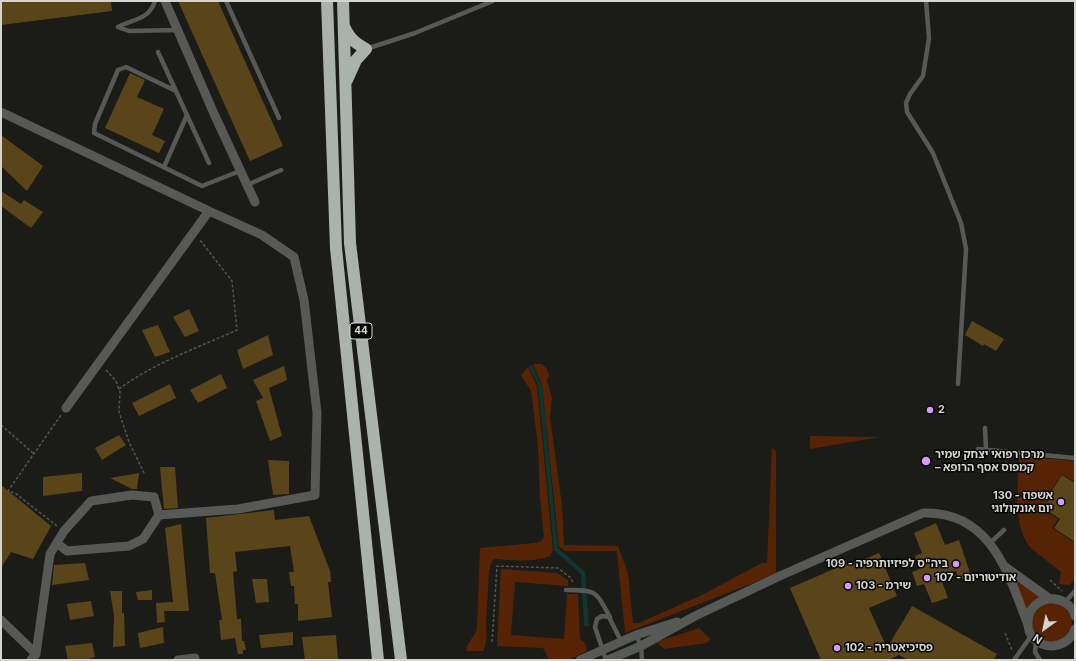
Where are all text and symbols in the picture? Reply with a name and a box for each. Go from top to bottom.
road number: 44 [350,323,372,339]
place label: 2 [938,403,945,417]
marker: 2 [925,405,935,415]
place label: מרכז רפואי יצחק שמיר – קמפוס אסף הרופא [935,448,1044,474]
marker: מרכז רפואי יצחק שמיר – קמפוס אסף הרופא [920,455,932,467]
place label: 130 - אשפוז יום אונקולוגי [991,489,1053,515]
marker: 130 - אשפוז יום אונקולוגי [1056,497,1066,507]
place label: 109 - ביה"ס לפיזיותרפיה [826,557,948,571]
marker: 109 - ביה"ס לפיזיותרפיה [951,559,961,569]
place label: 107 - אודיטוריום [935,571,1016,585]
marker: 107 - אודיטוריום [922,573,932,583]
place label: 103 - שירמ [856,579,911,593]
marker: 103 - שירמ [843,581,853,591]
north arrow [1024,609,1064,649]
text: N [1030,631,1045,647]
place label: 102 - פסיכיאטריה [845,641,933,655]
marker: 102 - פסיכיאטריה [832,643,842,653]

